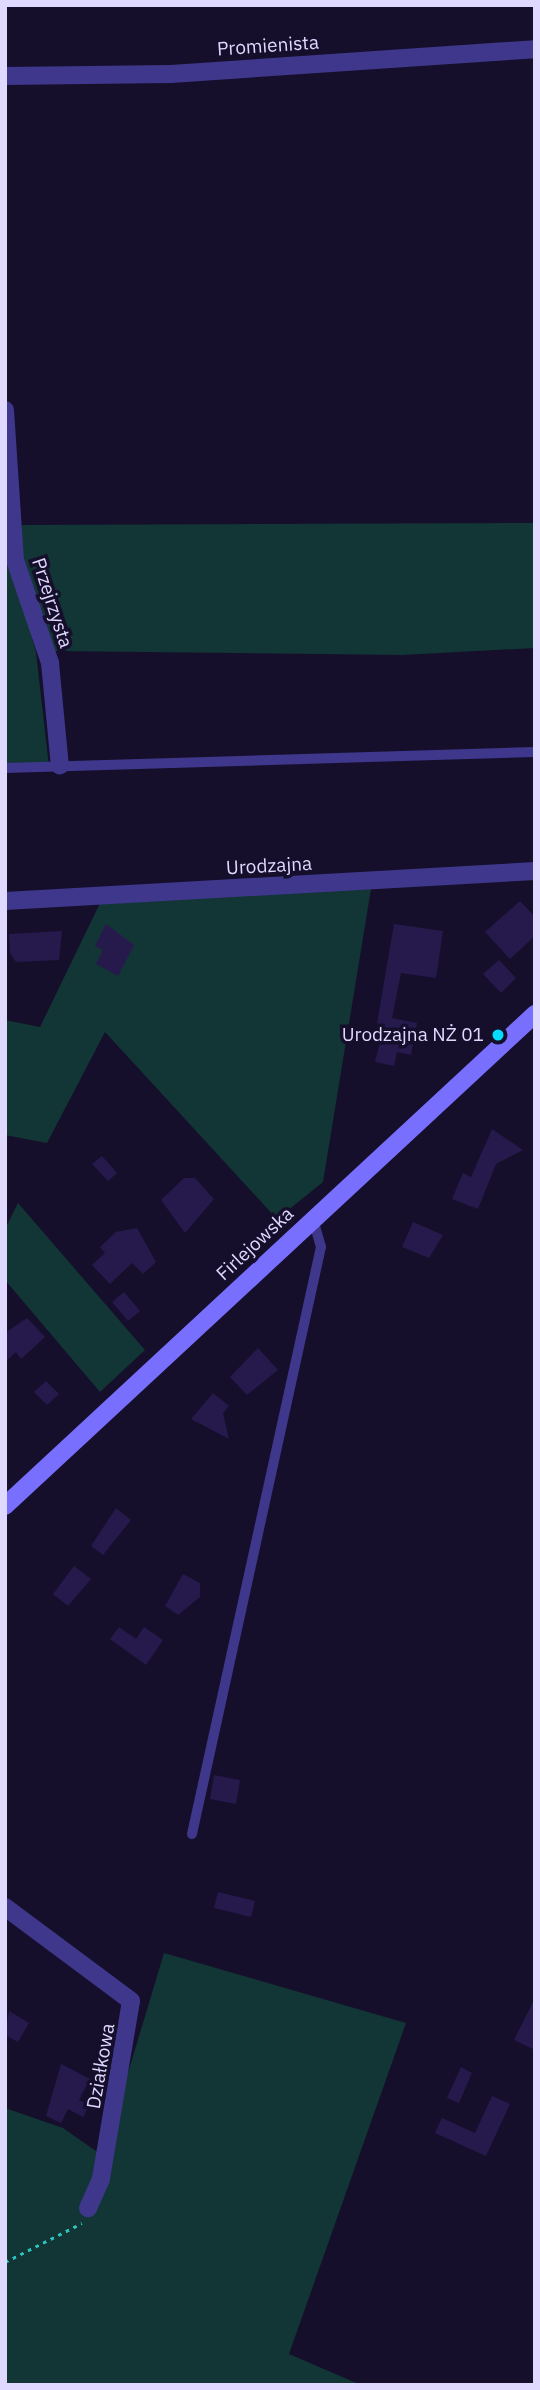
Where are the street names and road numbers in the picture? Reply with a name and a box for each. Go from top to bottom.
street label: Promienista [216,31,320,61]
street label: Przejrzysta [27,555,77,651]
street label: Urodzajna [225,852,313,880]
street label: Firlejowska [212,1203,298,1285]
street label: Działkowa [82,2021,120,2111]

